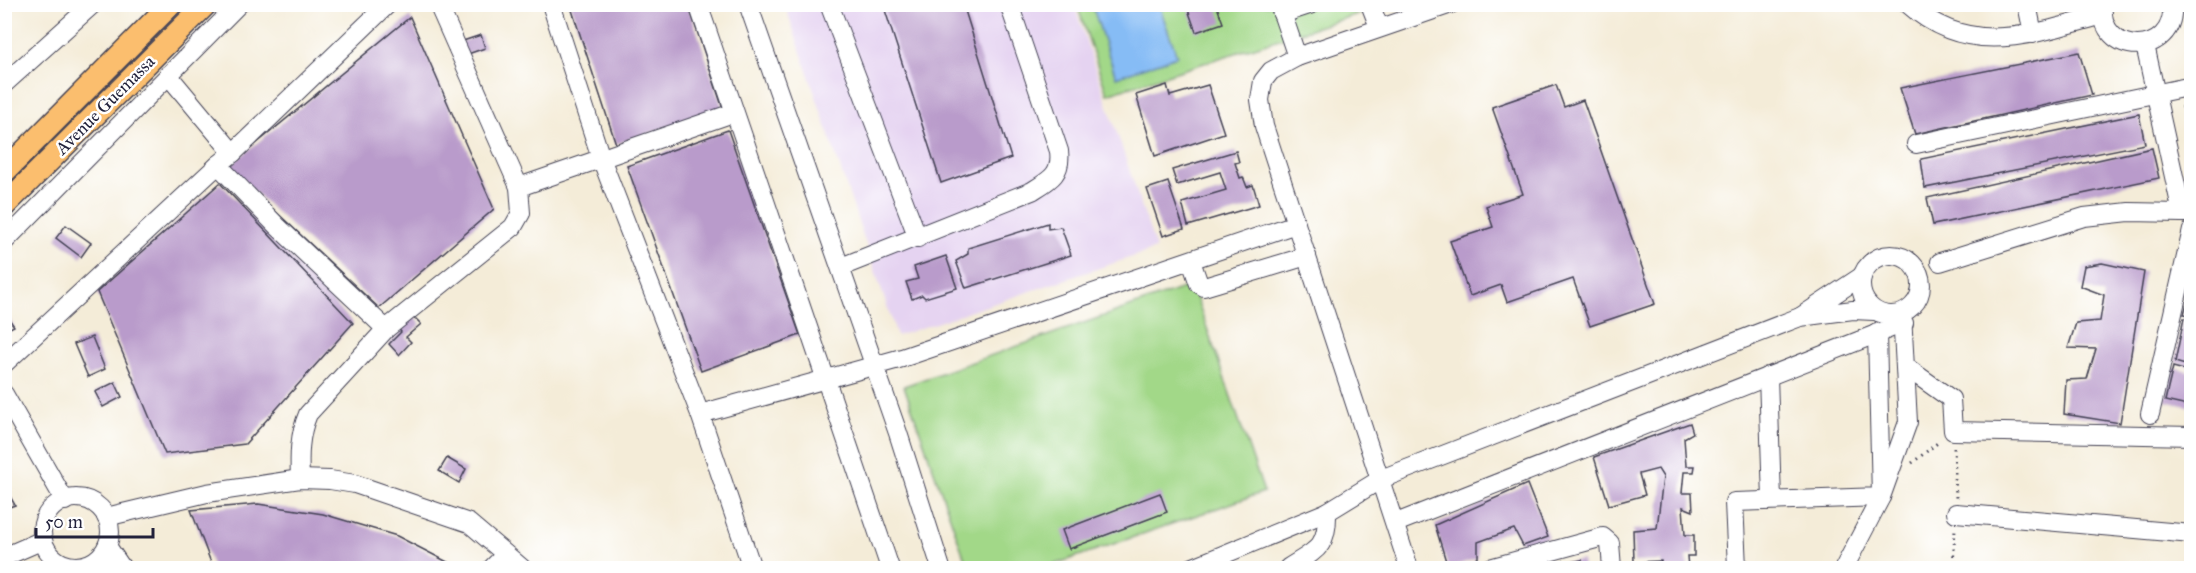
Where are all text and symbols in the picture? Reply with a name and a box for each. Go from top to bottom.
street label: Avenue Guemassa [50,50,160,160]
scale bar [36,501,153,539]
text: 50 m [45,511,83,533]

